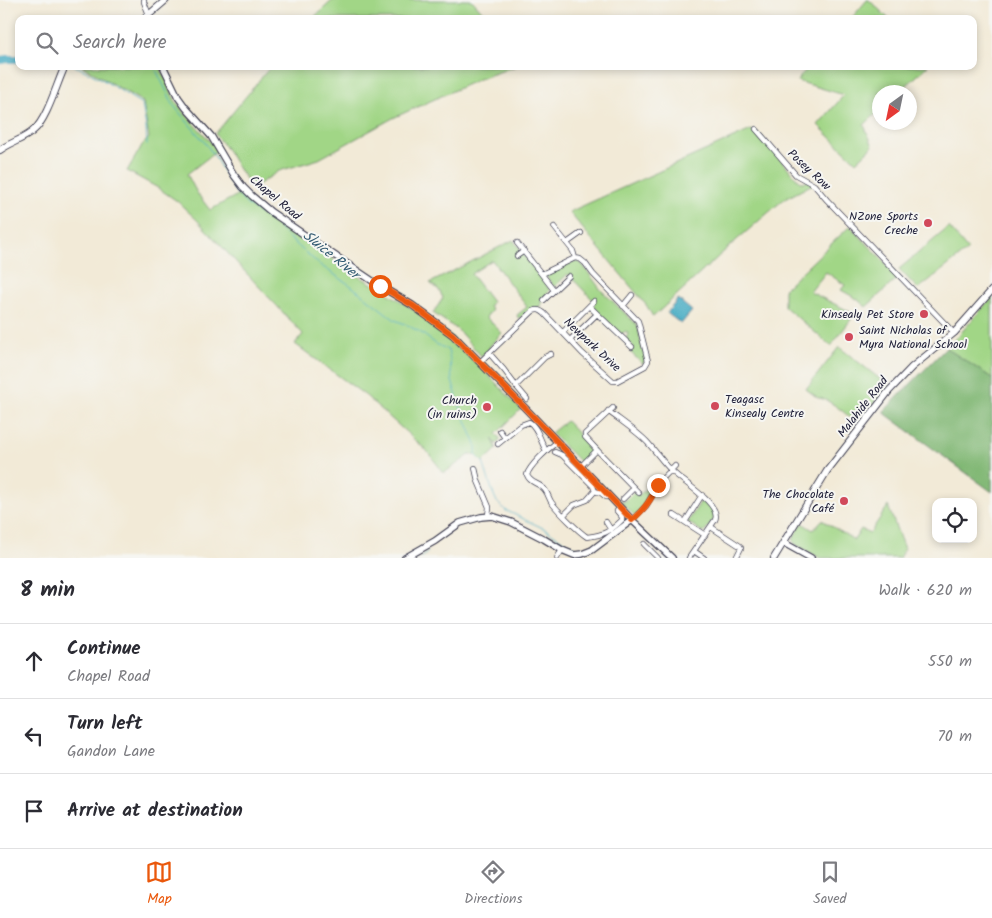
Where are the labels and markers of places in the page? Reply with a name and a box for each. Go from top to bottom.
place label: NZone Sports Creche [849,207,919,240]
marker: NZone Sports Creche [922,217,934,229]
place label: Kinsealy Pet Store [821,305,915,324]
marker: Kinsealy Pet Store [918,308,930,320]
place label: Saint Nicholas of Myra National School [859,321,967,354]
marker: Saint Nicholas of Myra National School [843,331,855,343]
place label: Teagasc Kinsealy Centre [725,390,804,423]
place label: Church (in ruins) [427,391,477,424]
marker: Teagasc Kinsealy Centre [709,400,721,412]
marker: Church (in ruins) [481,401,493,413]
place label: The Chocolate Café [762,485,835,518]
marker: The Chocolate Café [838,495,850,507]

